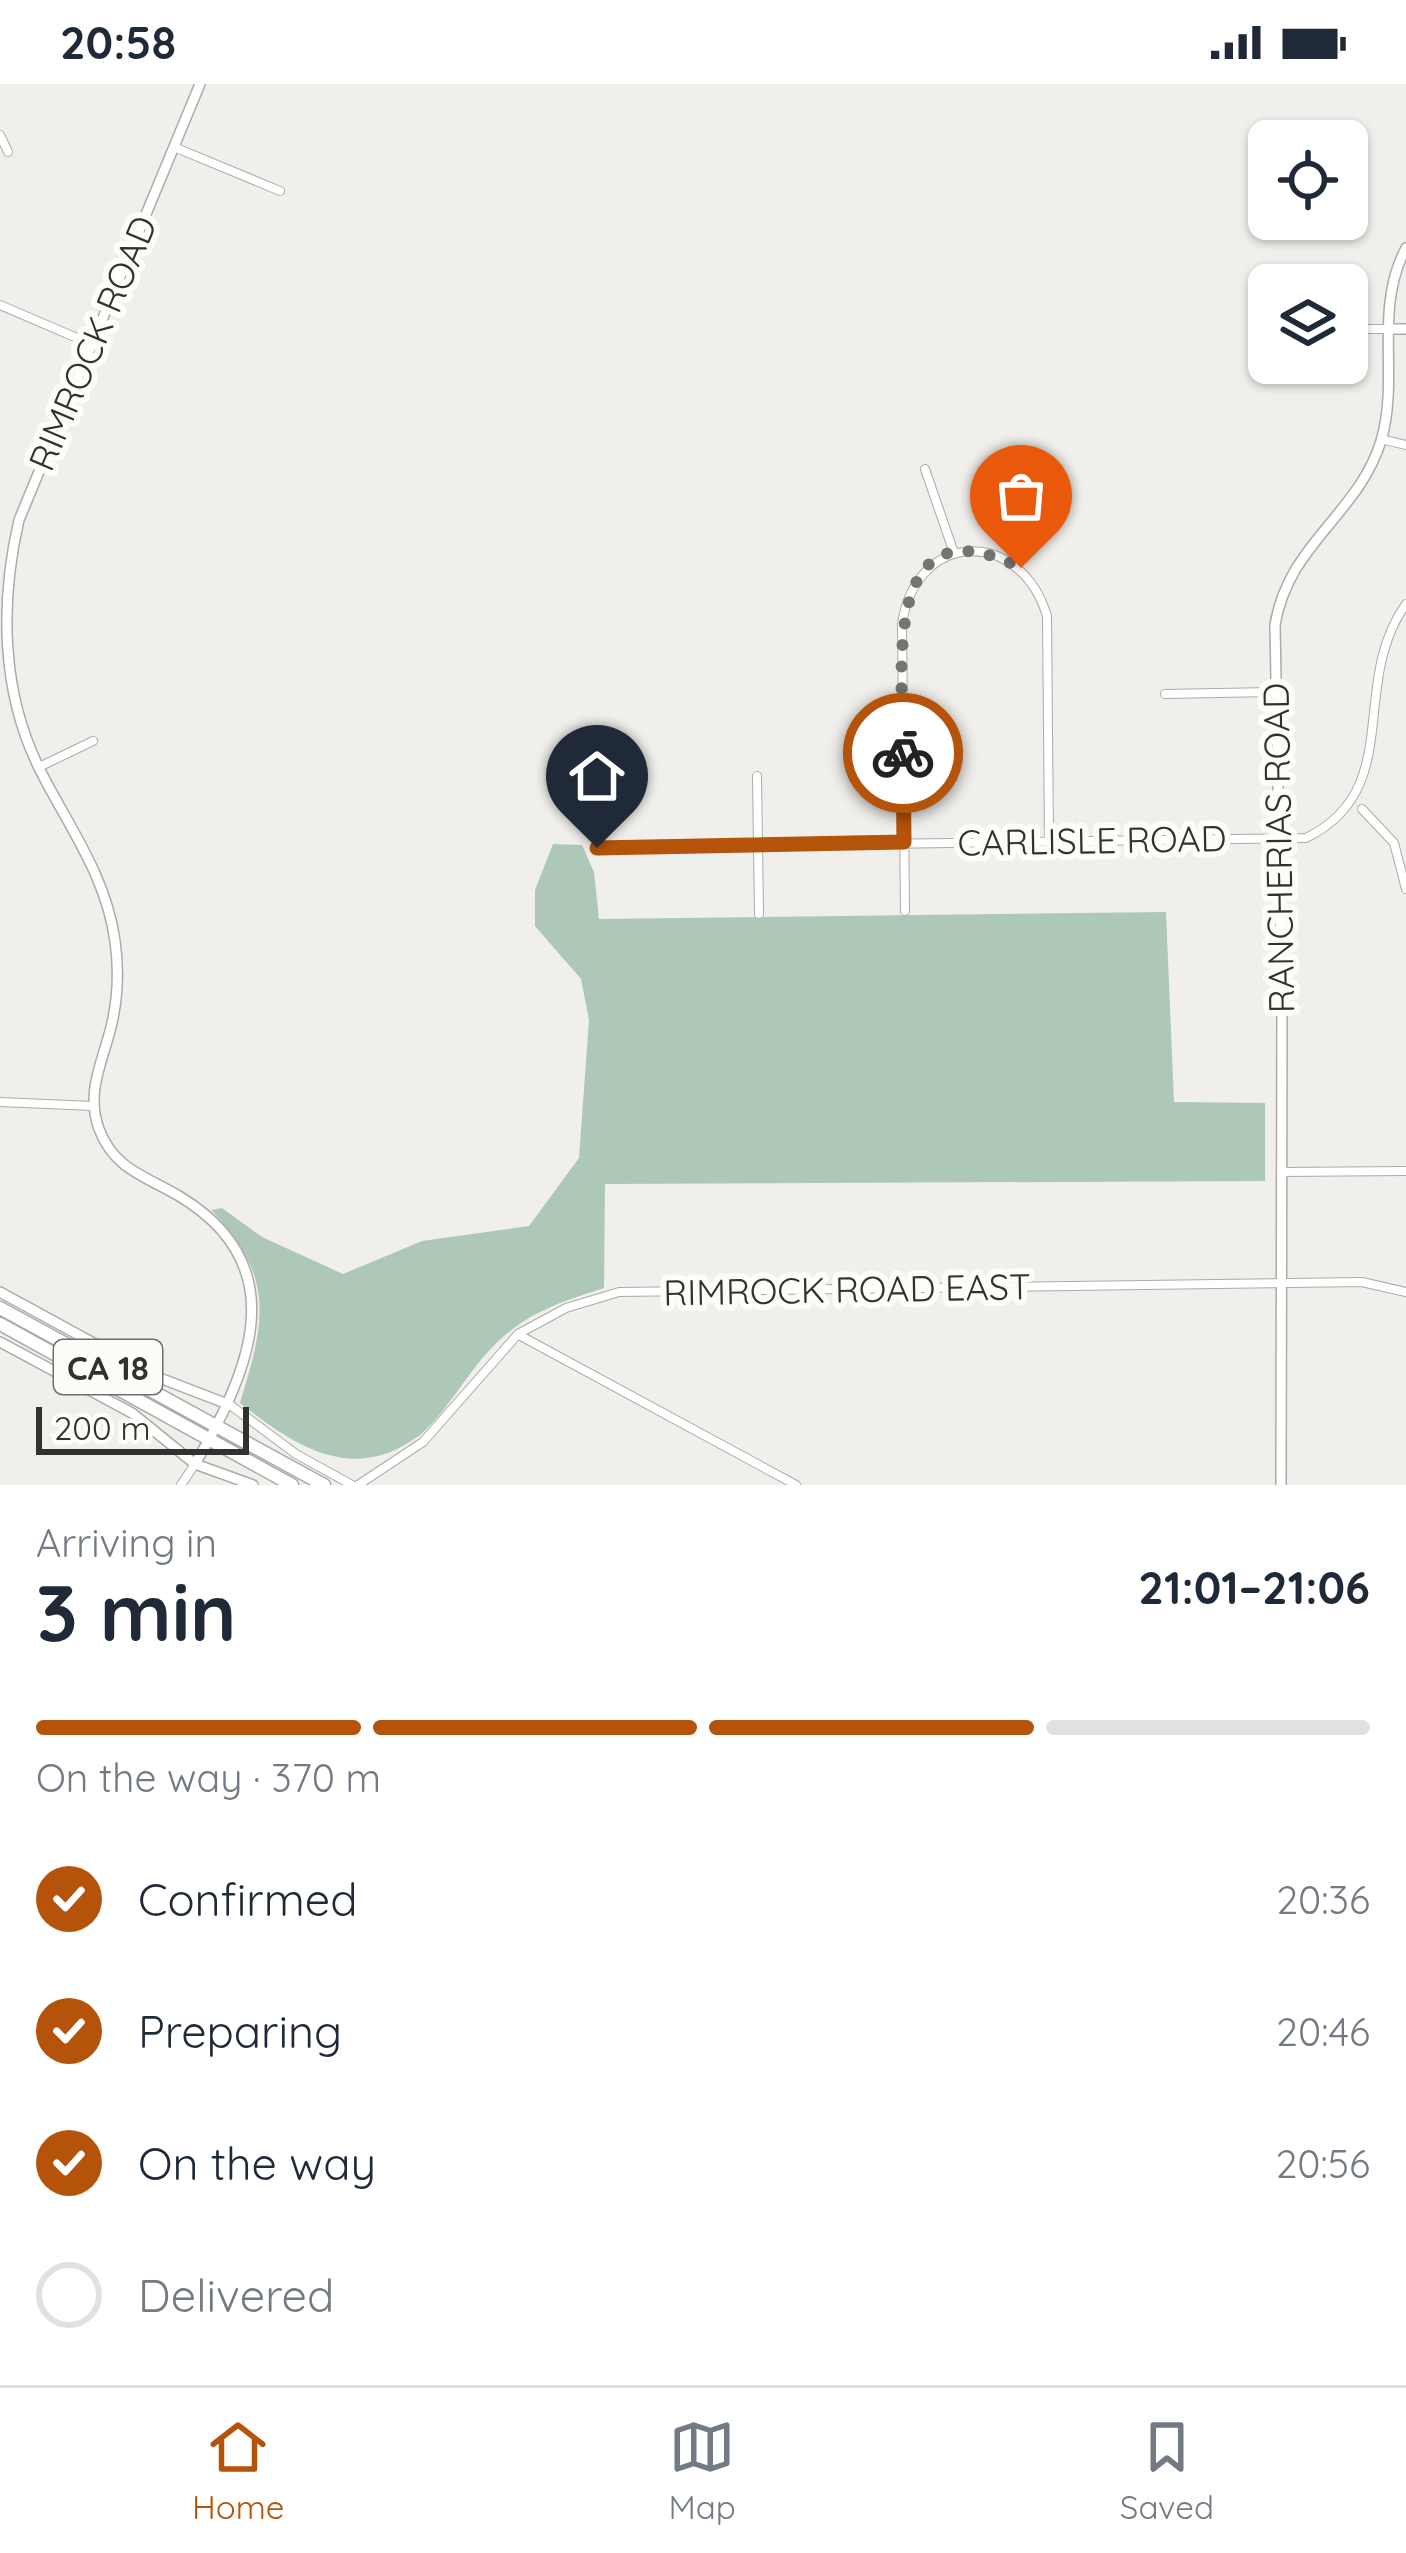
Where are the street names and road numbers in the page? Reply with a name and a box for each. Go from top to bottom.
street label: RIMROCK ROAD [18,209,166,477]
street label: RANCHERIAS ROAD [1253,682,1303,1014]
street label: CARLISLE ROAD [957,815,1227,865]
street label: RIMROCK ROAD EAST [663,1263,1031,1315]
road number: CA 18 [54,1340,162,1394]

